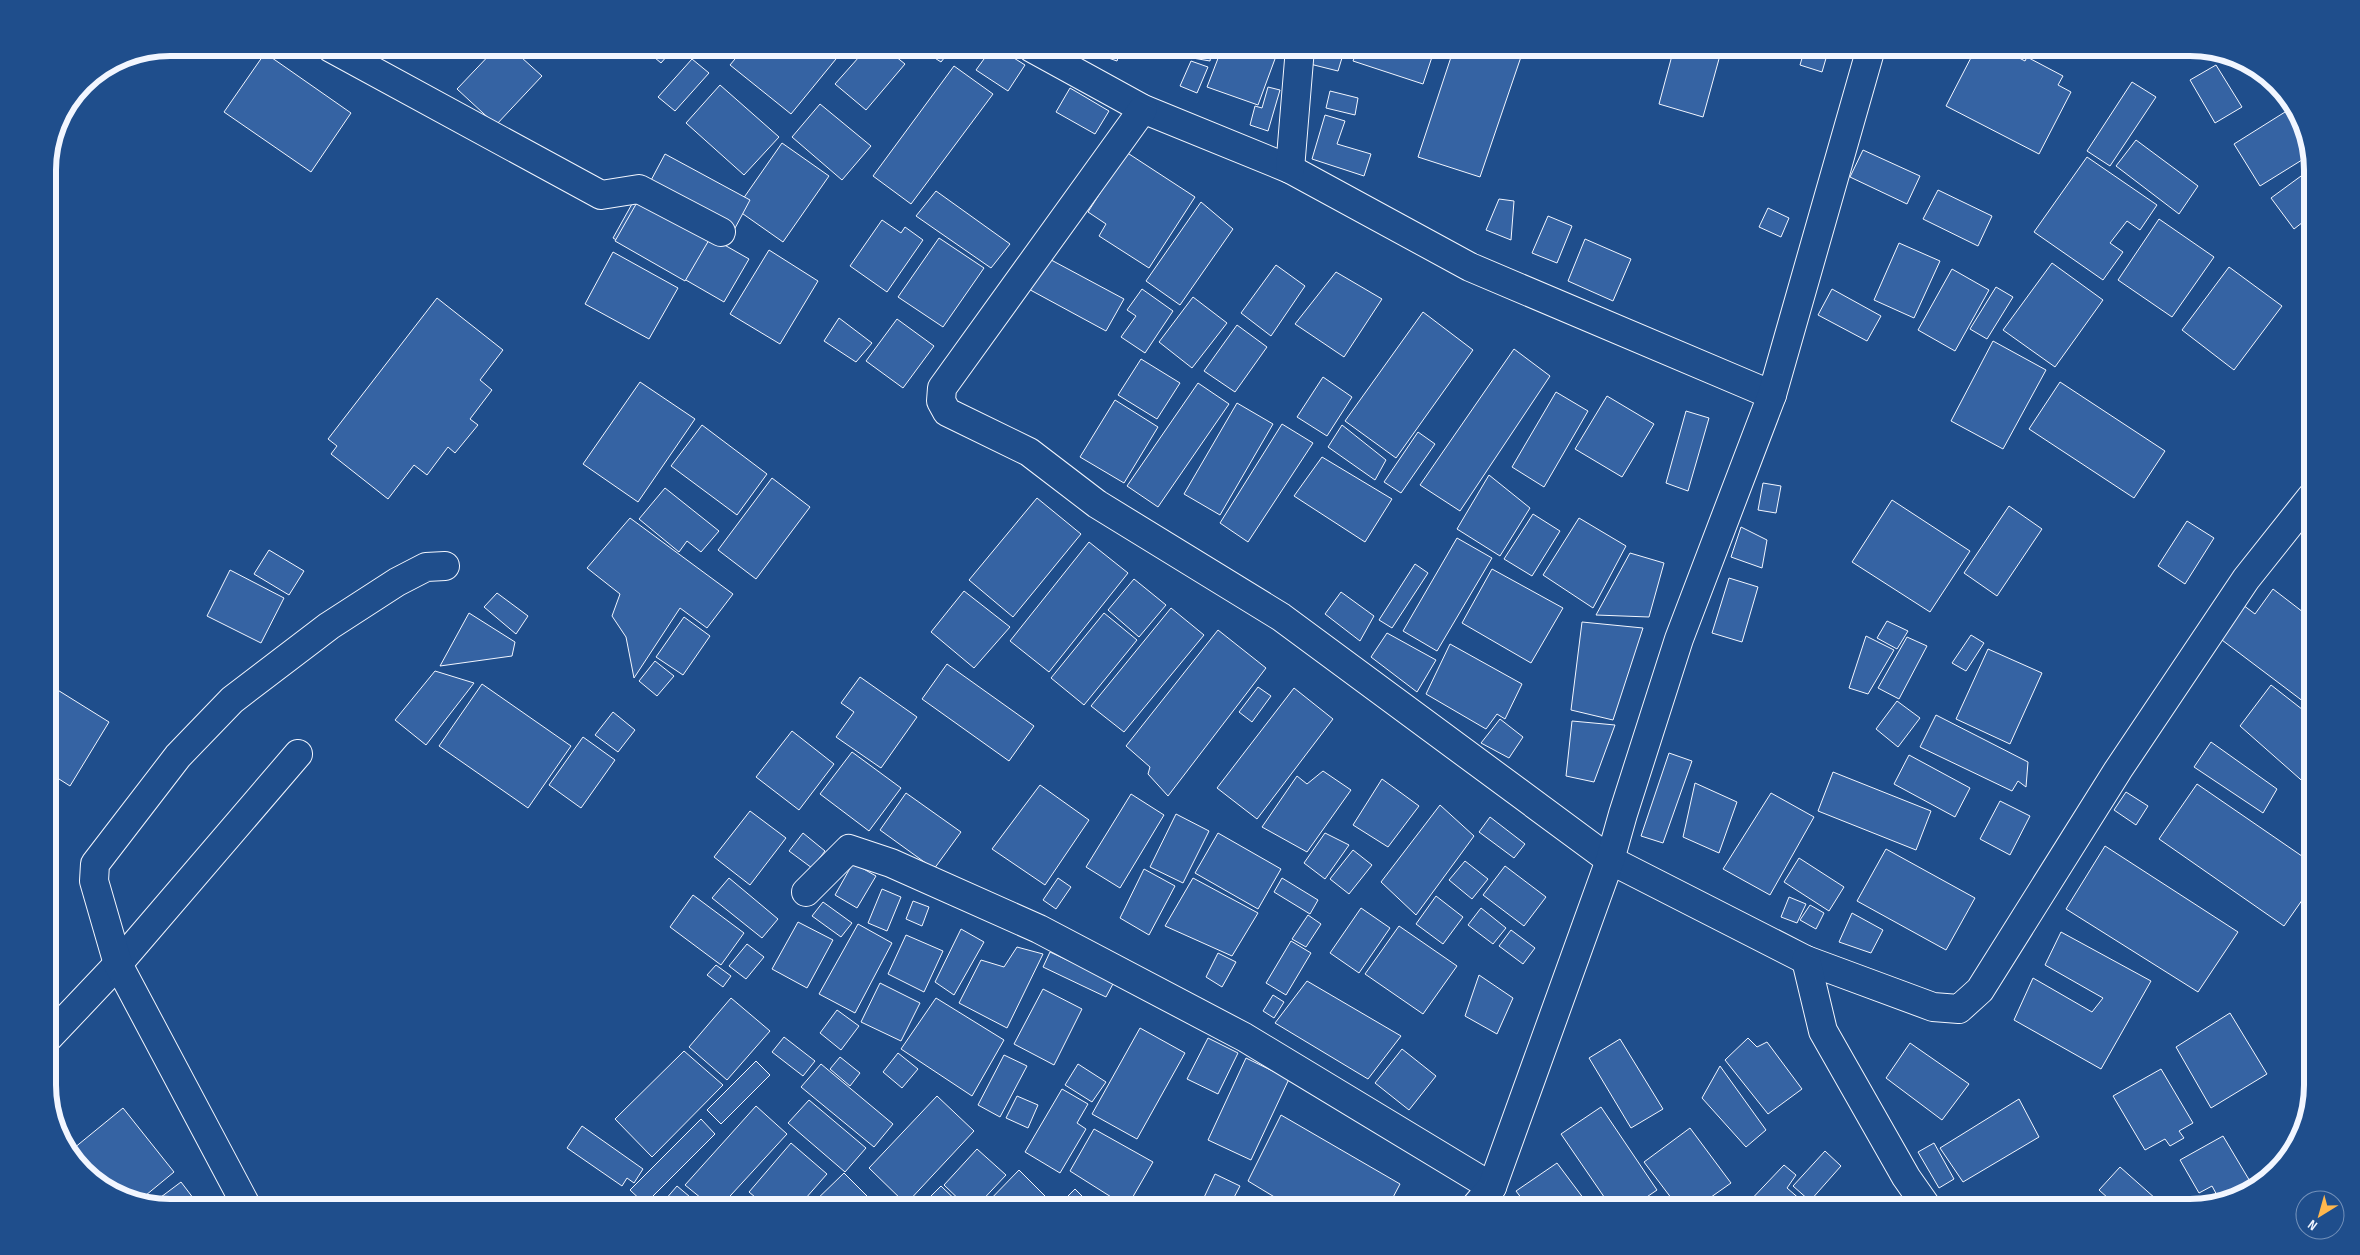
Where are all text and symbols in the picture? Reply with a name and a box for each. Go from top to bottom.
north arrow [2295,1190,2345,1240]
text: N [2304,1216,2321,1234]

